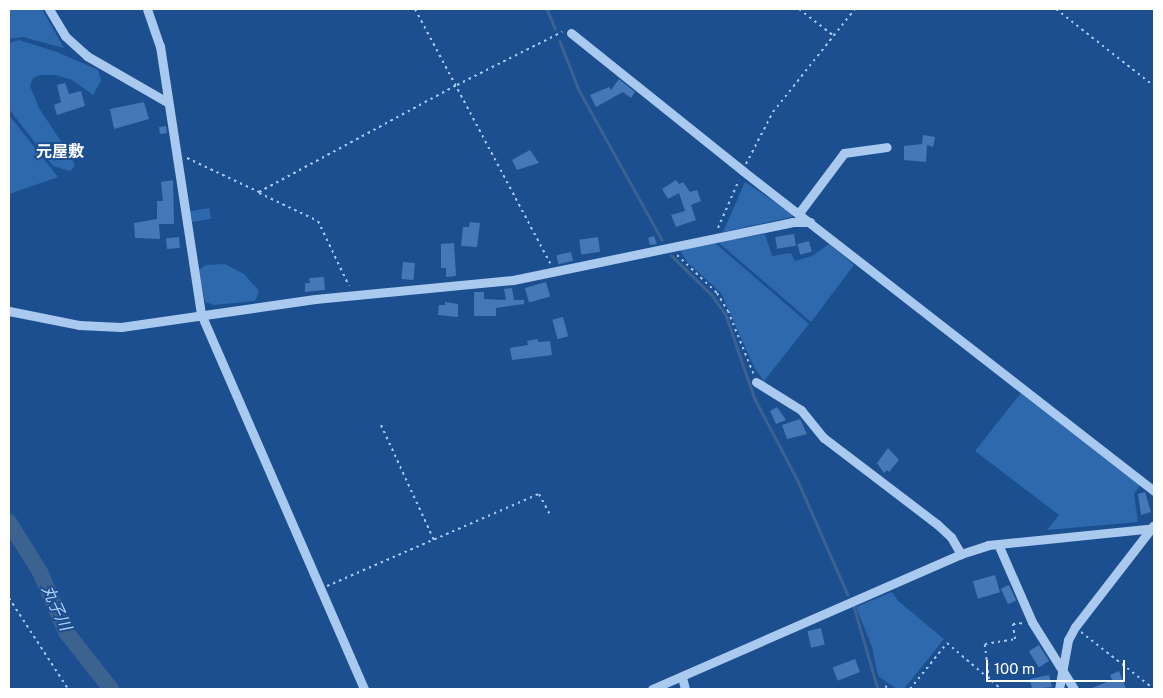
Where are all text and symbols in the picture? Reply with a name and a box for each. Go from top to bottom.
district label: 元屋敷 [36,142,84,162]
water label: 丸子川 [37,582,75,634]
scale bar [988,650,1127,682]
text: 100 m [994,660,1035,677]

